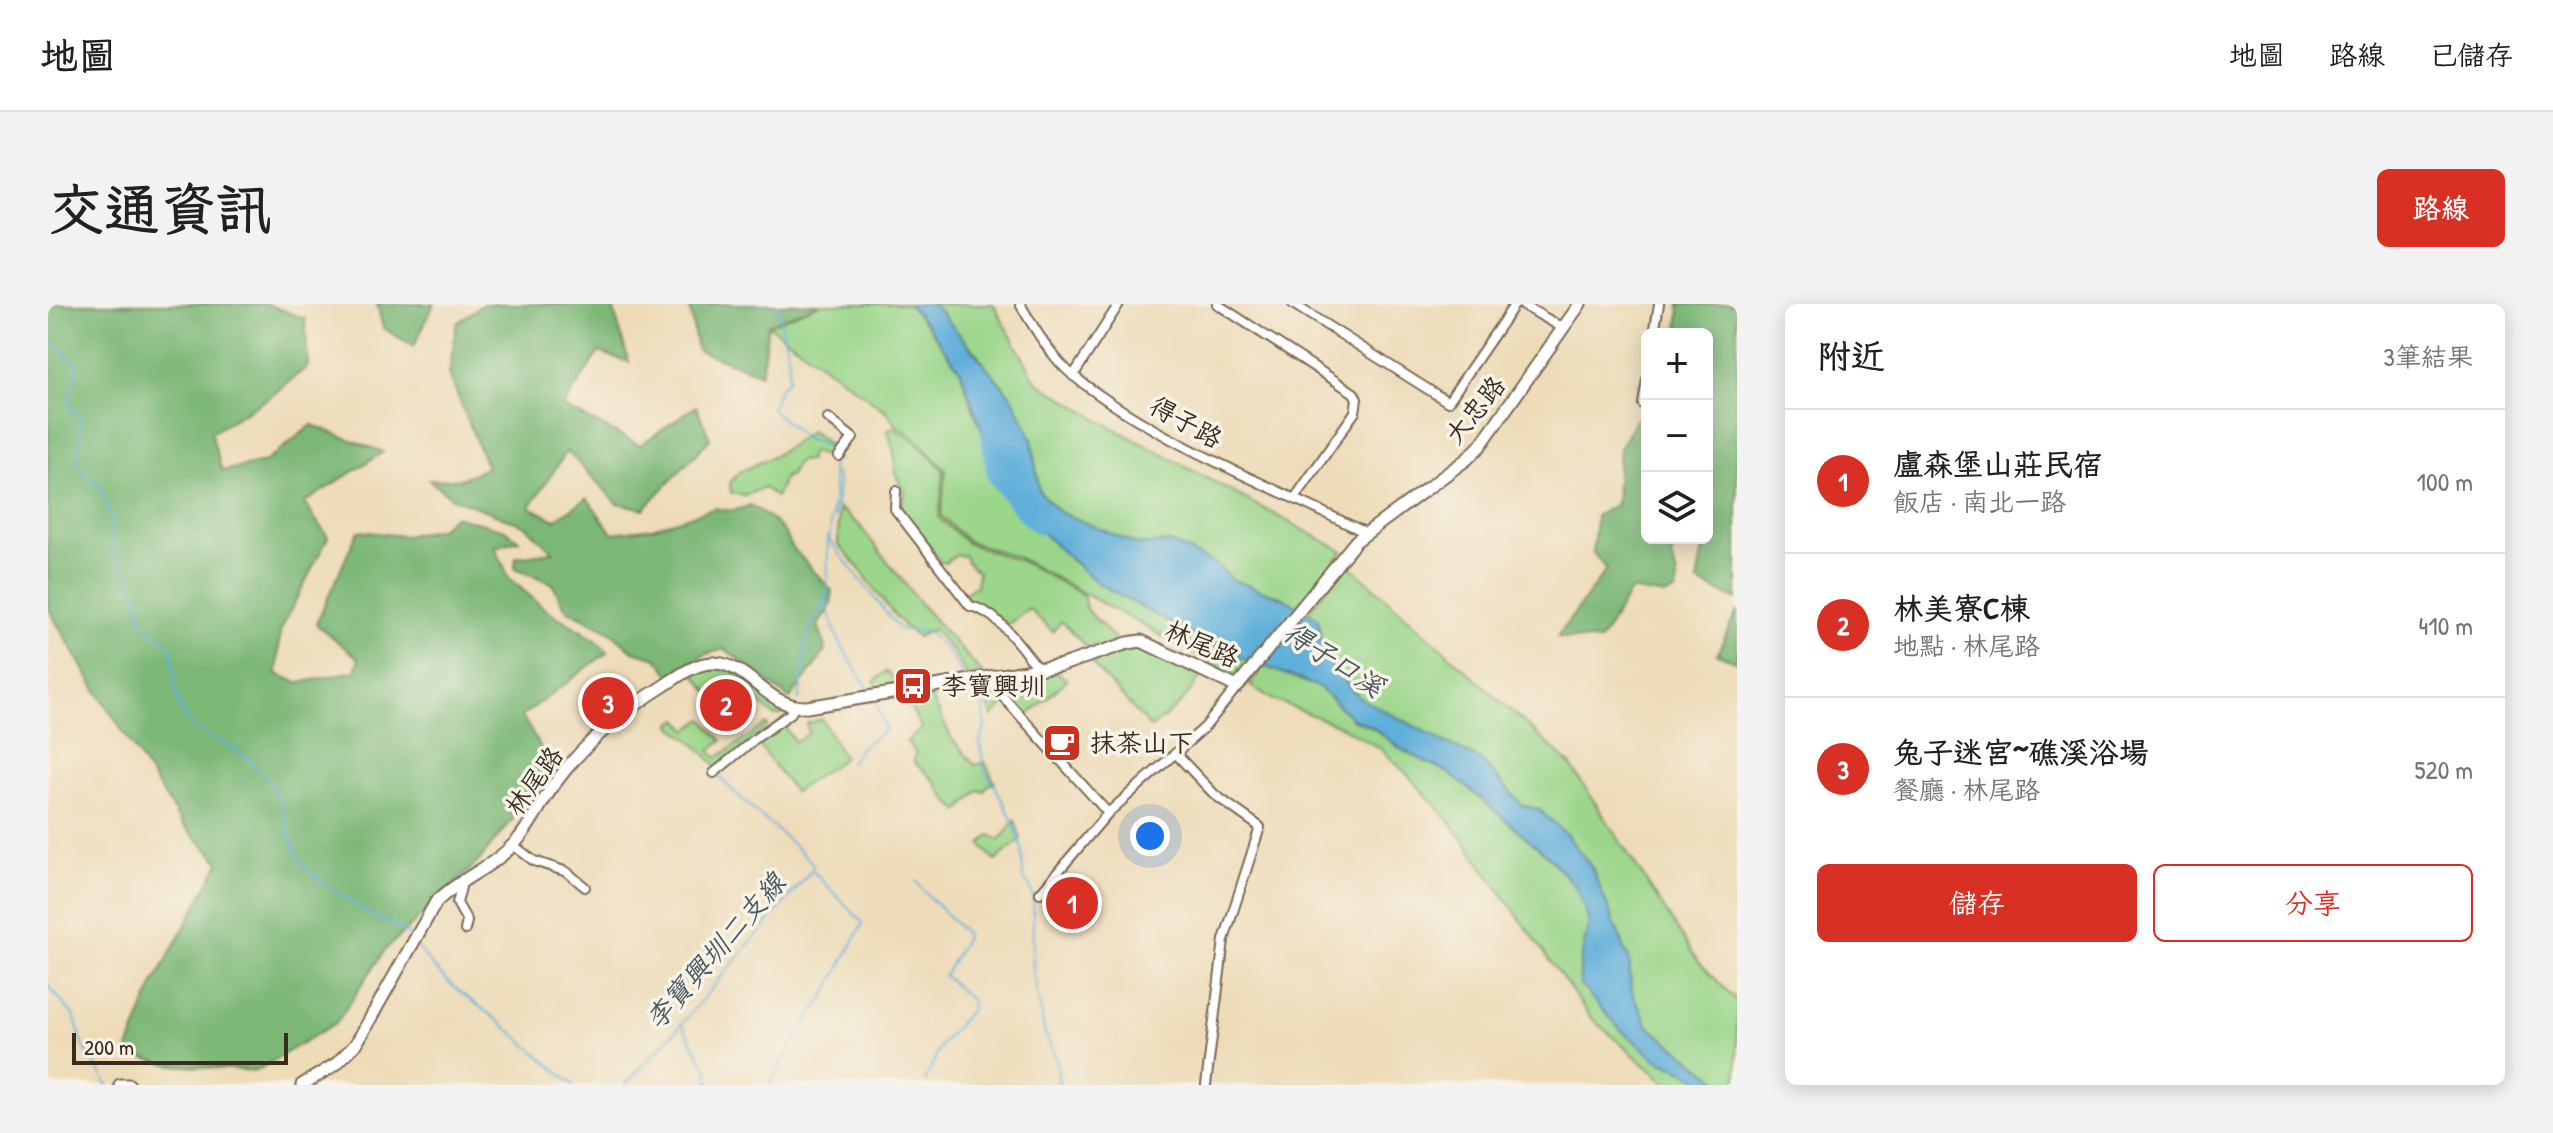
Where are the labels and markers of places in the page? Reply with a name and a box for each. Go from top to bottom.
bus stop icon: 李寶興圳 [892,665,934,707]
place label: 李寶興圳 [941,668,1045,703]
pin: 3 [582,673,634,733]
pin: 2 [700,675,752,735]
cafe icon: 抹茶山下 [1041,722,1083,764]
place label: 抹茶山下 [1090,725,1194,760]
pin: 1 [1046,873,1098,933]

